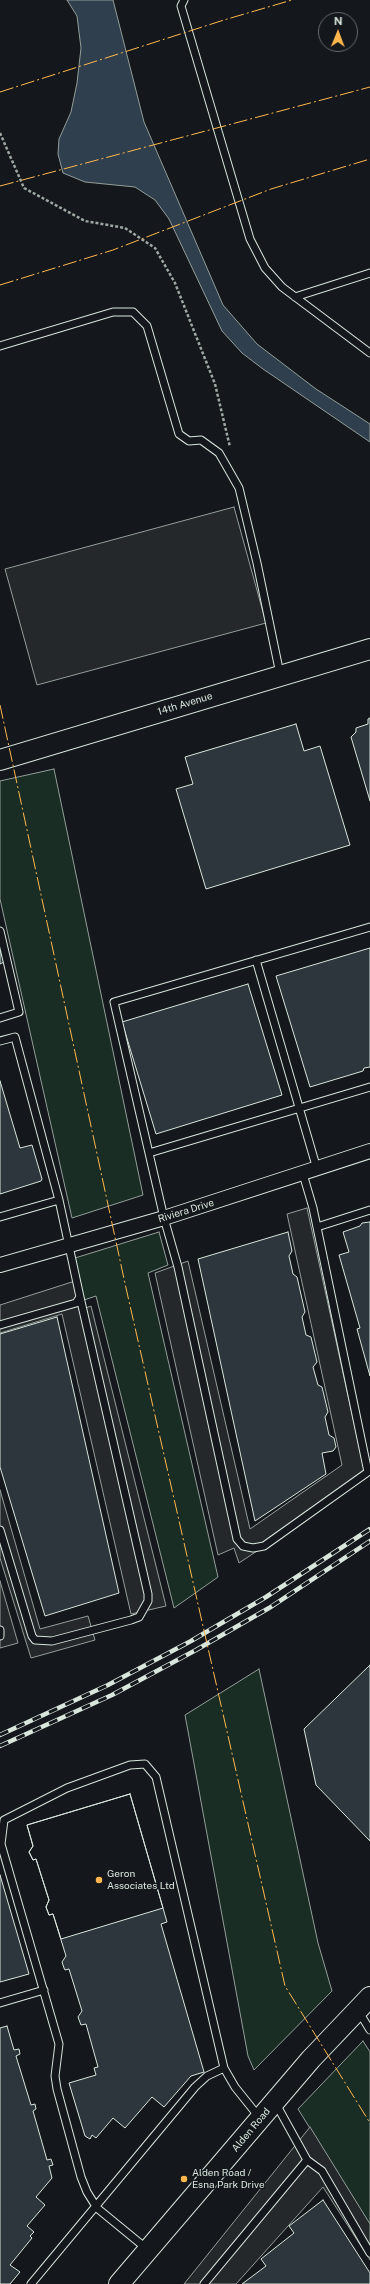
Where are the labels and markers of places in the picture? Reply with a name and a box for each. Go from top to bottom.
place label: Geron Associates Ltd [107,1868,175,1892]
marker: Geron Associates Ltd [94,1875,104,1885]
place label: Alden Road / Esna Park Drive [192,2167,265,2190]
marker: Alden Road / Esna Park Drive [179,2174,189,2184]

